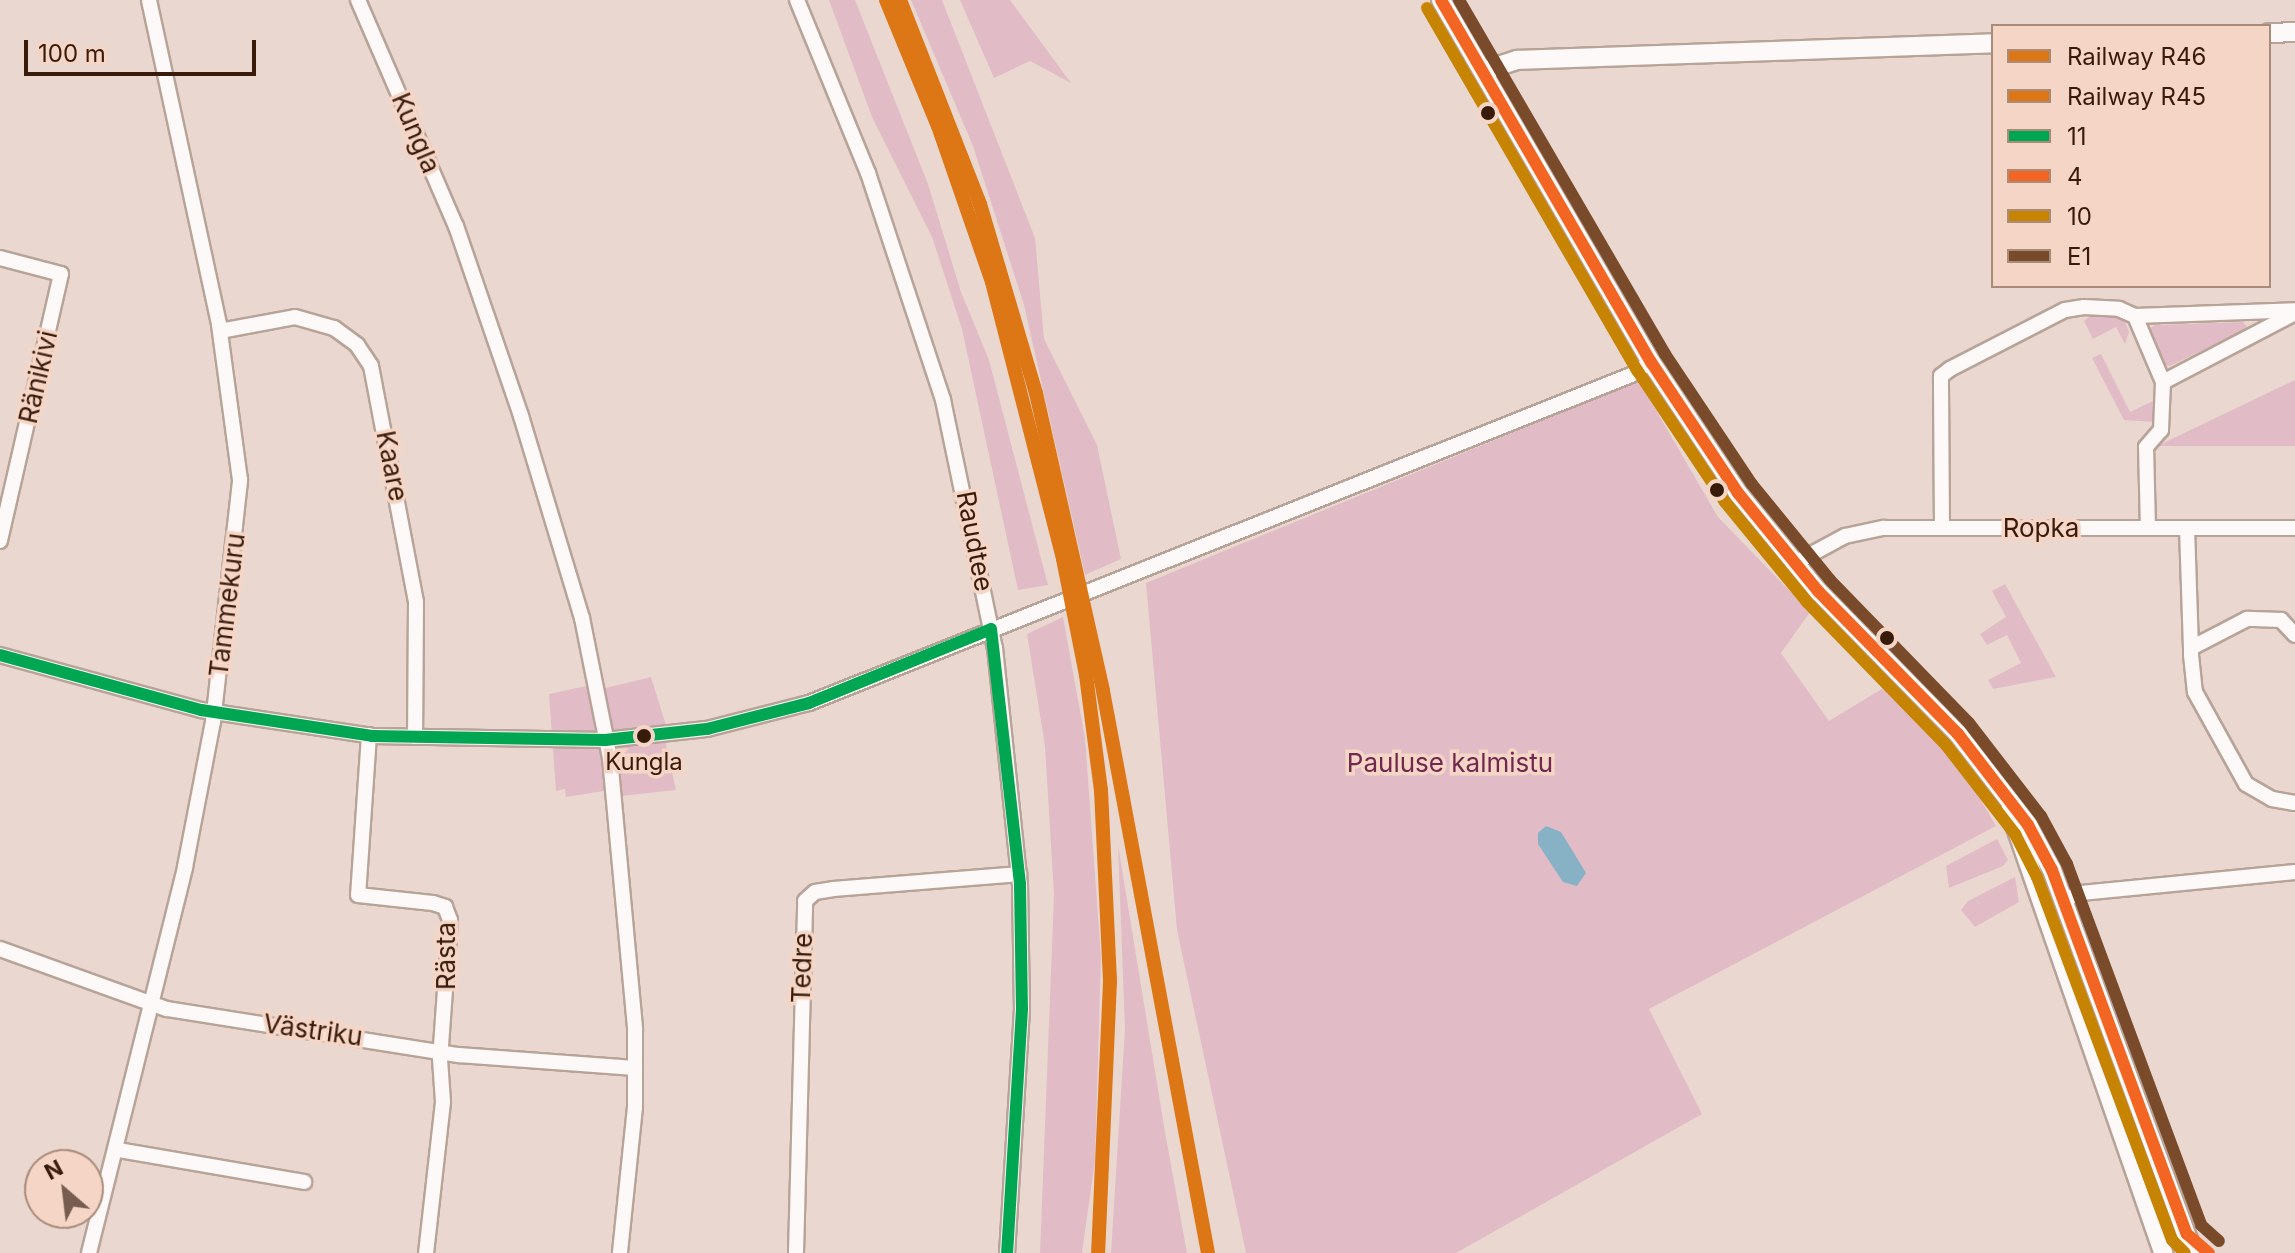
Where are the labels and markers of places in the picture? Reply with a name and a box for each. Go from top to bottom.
unlabelled marker [1480,105,1496,121]
unlabelled marker [1709,482,1725,498]
unlabelled marker [1879,630,1895,646]
marker: Kungla [636,728,652,744]
place label: Kungla [605,748,683,776]

